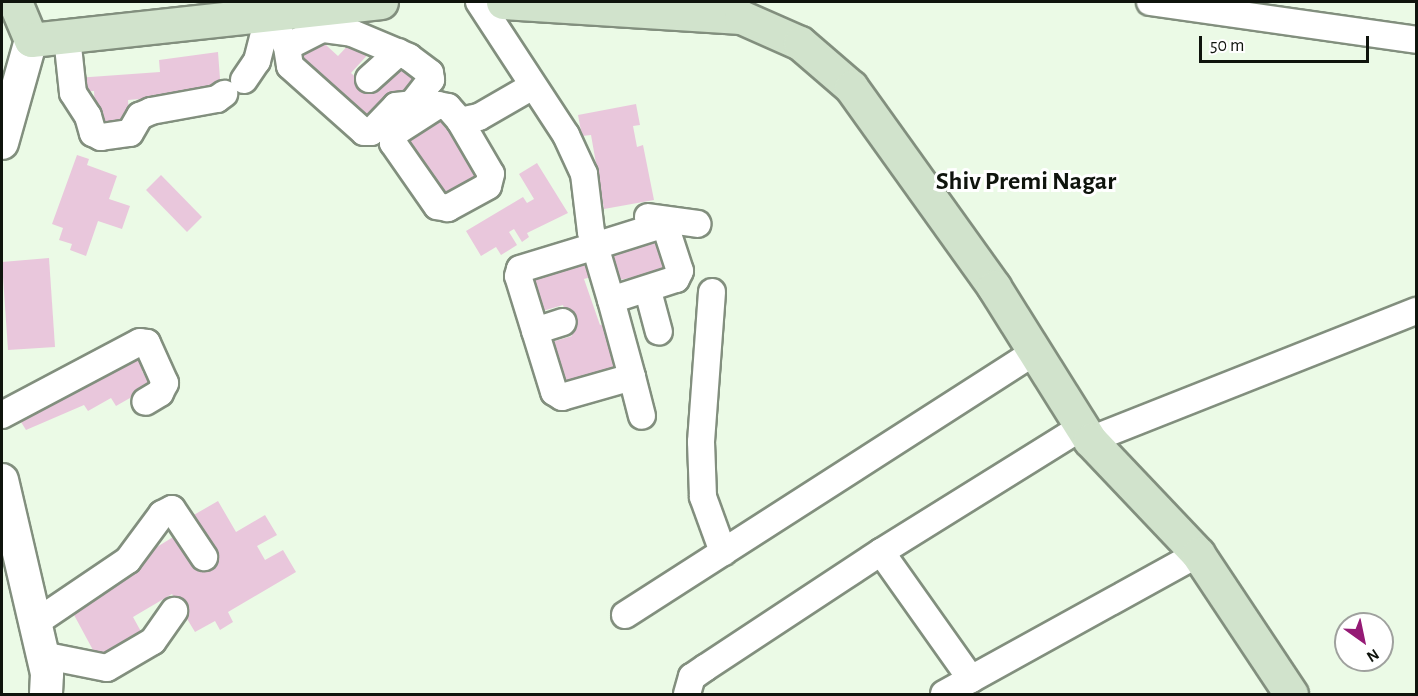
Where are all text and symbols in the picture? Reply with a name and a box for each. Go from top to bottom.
scale bar [1202,24,1372,62]
text: 50 m [1210,37,1244,55]
district label: Shiv Premi Nagar [936,166,1116,198]
north arrow [1334,612,1394,672]
text: N [1364,646,1382,665]

